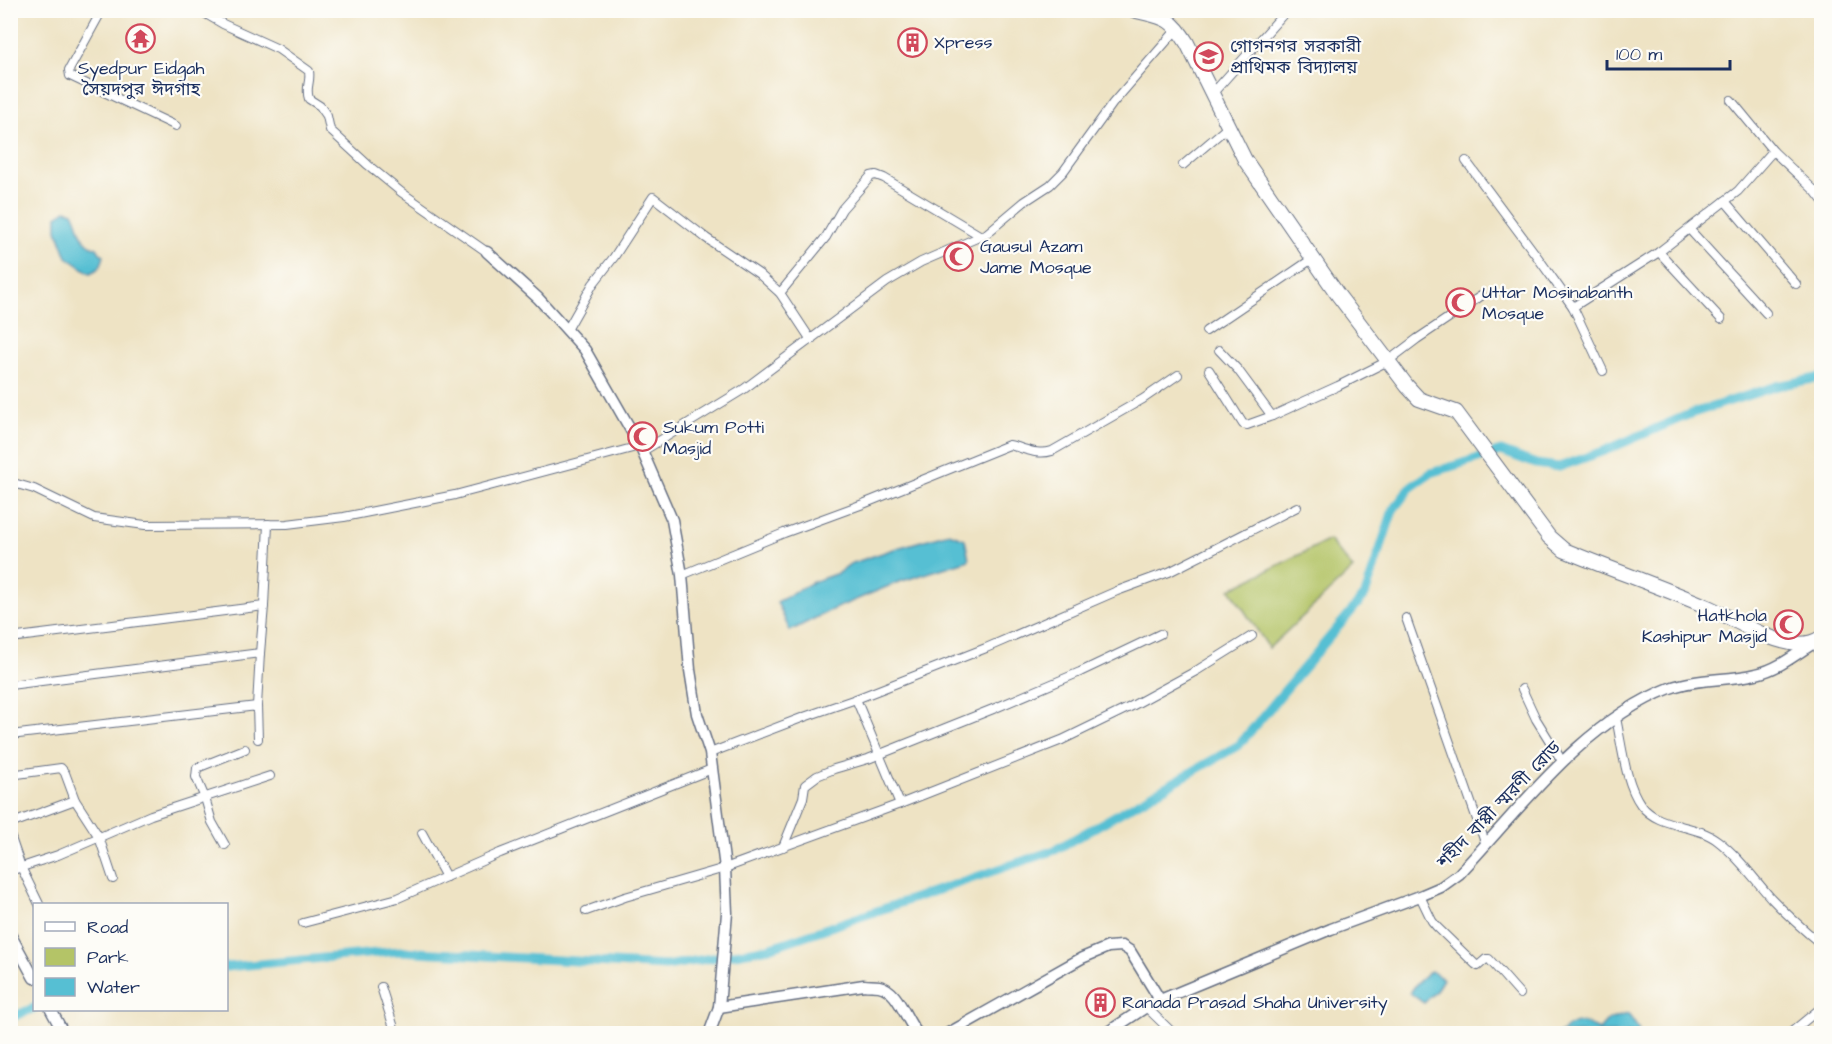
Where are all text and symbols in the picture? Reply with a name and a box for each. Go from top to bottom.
temple icon: Syedpur Eidgah সৈয়দপুর ঈদগাহ [125,23,157,55]
building icon: Xpress [897,26,929,58]
place label: Xpress [934,30,993,55]
scale bar [1607,33,1730,71]
place label: গোগনগর সরকারী প্রাথিমক বিদ্যালয় [1230,34,1361,80]
school or university icon: গোগনগর সরকারী প্রাথিমক বিদ্যালয় [1193,40,1225,72]
text: 100 m [1616,42,1662,67]
place label: Syedpur Eidgah সৈয়দপুর ঈদগাহ [78,56,204,102]
place label: Gausul Azam Jame Mosque [980,234,1092,280]
mosque icon: Gausul Azam Jame Mosque [943,240,975,272]
place label: Uttar Mosinabanth Mosque [1482,280,1632,326]
mosque icon: Uttar Mosinabanth Mosque [1445,286,1477,318]
place label: Sukum Potti Masjid [663,415,764,461]
mosque icon: Sukum Potti Masjid [626,421,658,453]
place label: Hatkhola Kashipur Masjid [1642,603,1767,649]
mosque icon: Hatkhola Kashipur Masjid [1772,609,1804,641]
street label: শহীদ বাপ্পী স্মরণী রোড [1431,736,1567,875]
legend [33,903,228,1011]
text: Road [87,915,128,940]
text: Park [87,945,129,970]
text: Water [87,975,140,1000]
building icon: Ranada Prasad Shaha University [1085,986,1117,1018]
place label: Ranada Prasad Shaha University [1122,990,1388,1016]

